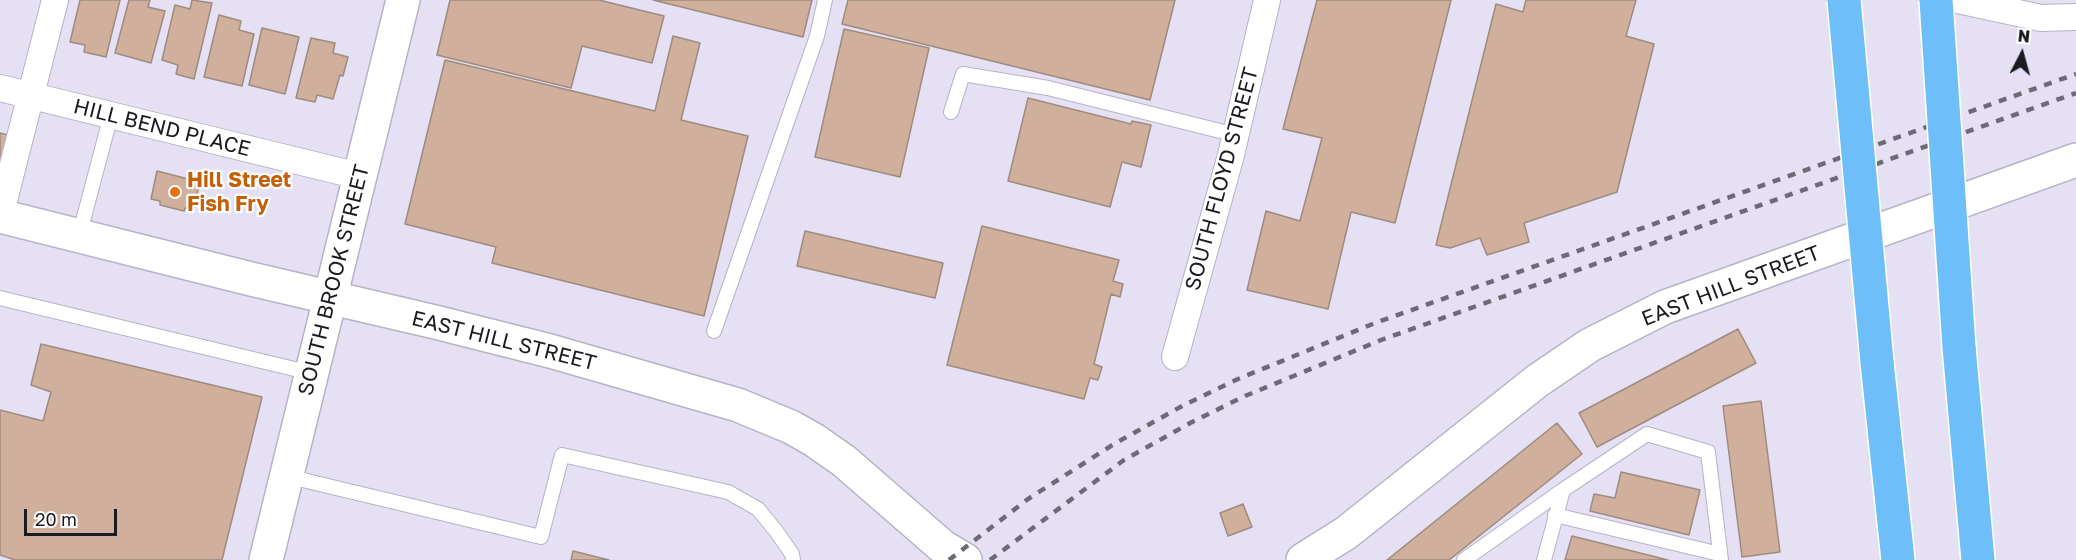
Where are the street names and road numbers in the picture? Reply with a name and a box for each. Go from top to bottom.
street label: SOUTH FLOYD STREET [1180,65,1264,293]
street label: HILL BEND PLACE [71,94,253,162]
street label: SOUTH BROOK STREET [293,162,375,398]
street label: EAST HILL STREET [1638,240,1824,332]
street label: EAST HILL STREET [409,306,599,376]

